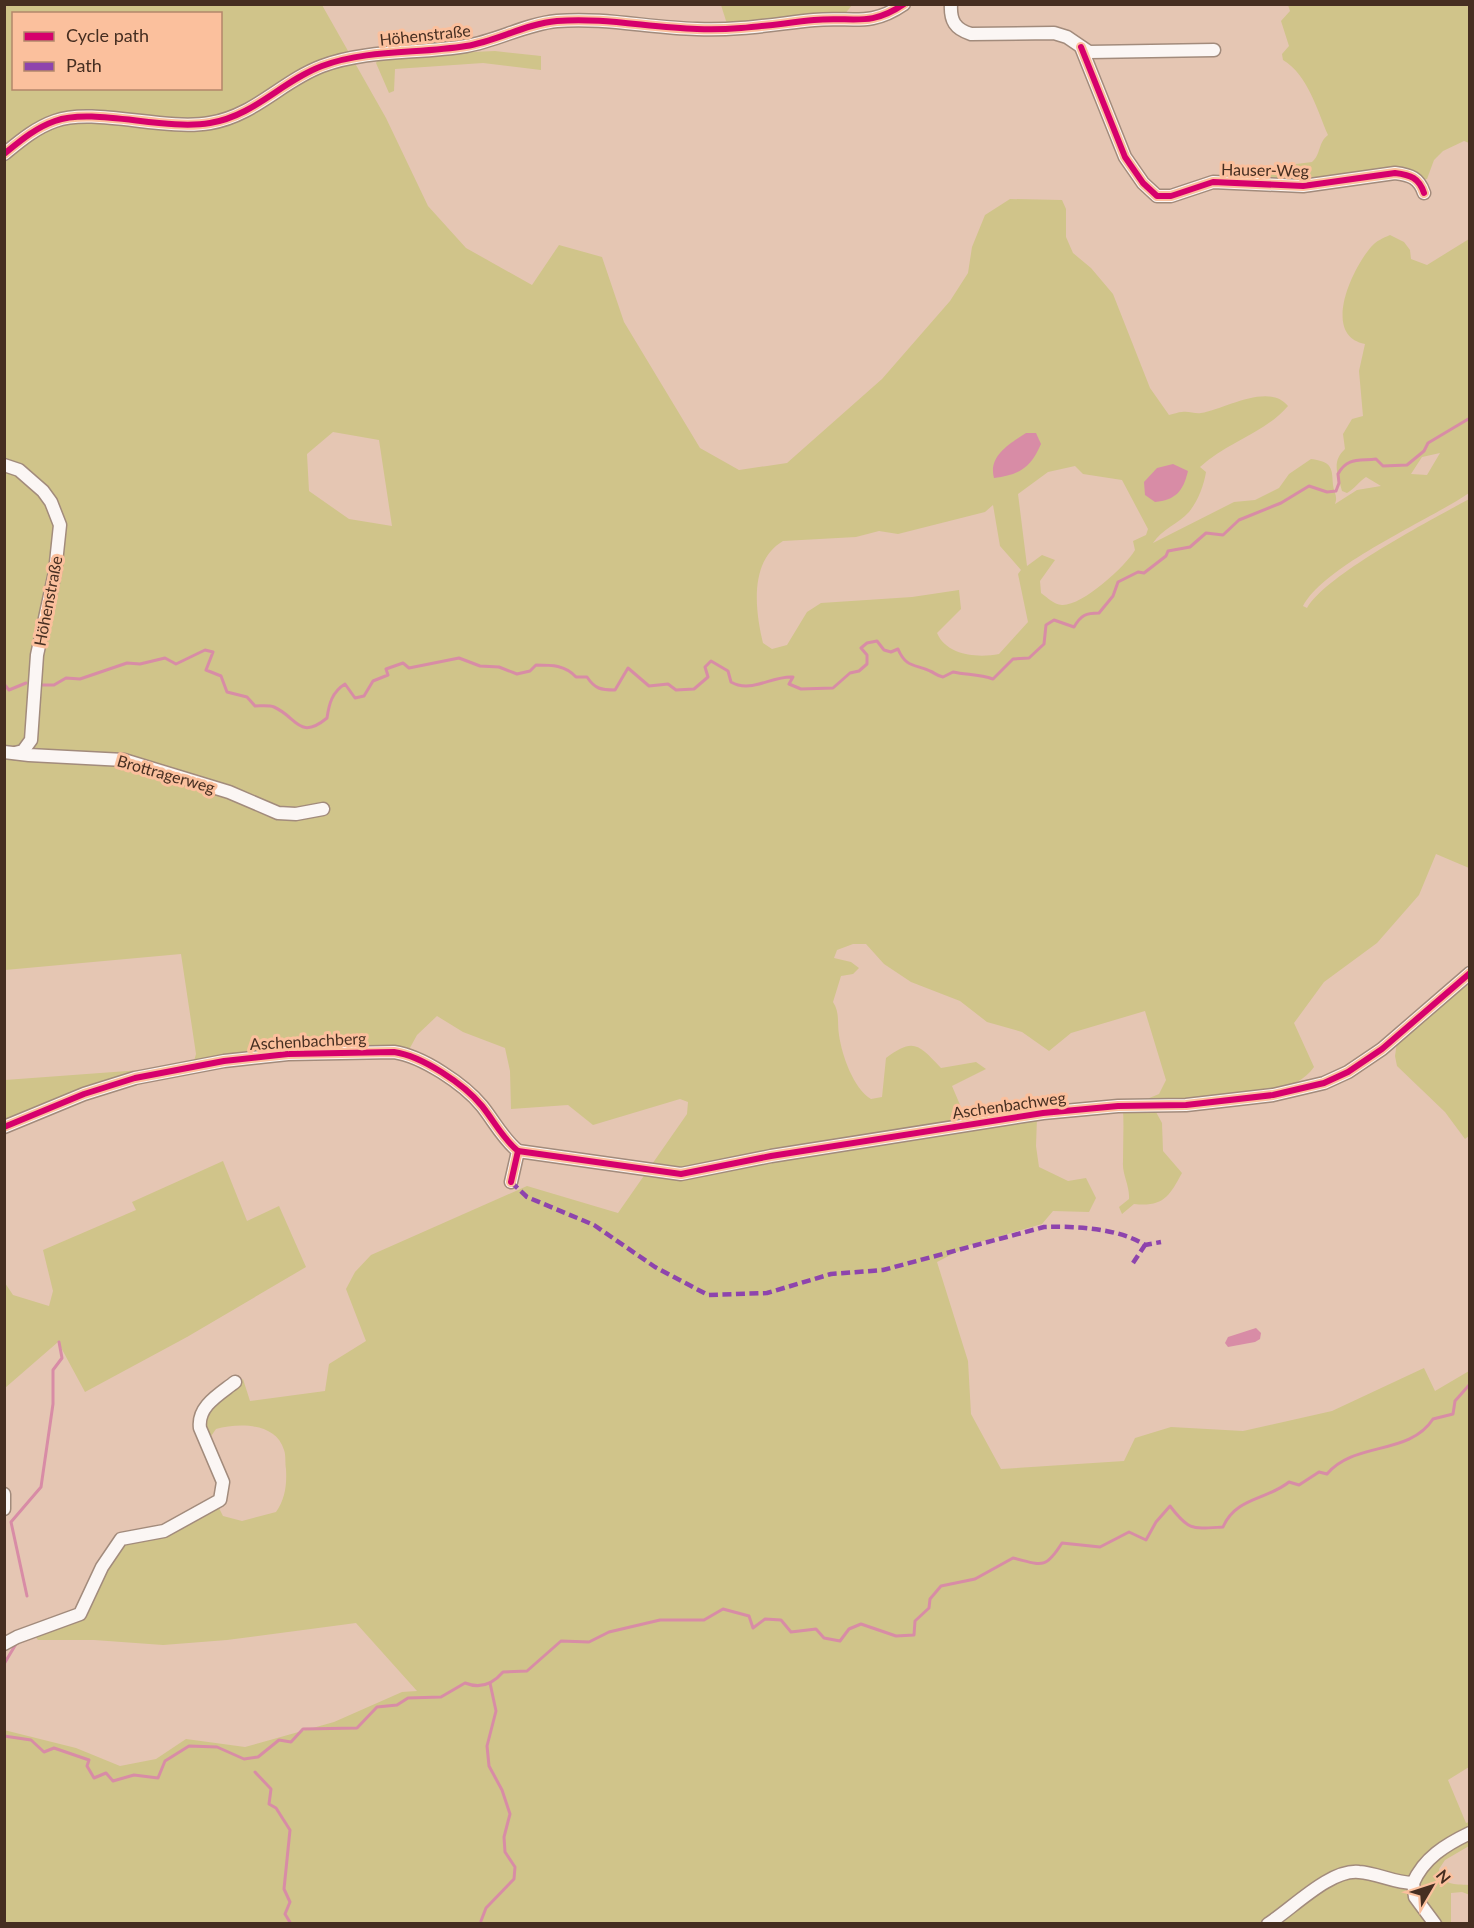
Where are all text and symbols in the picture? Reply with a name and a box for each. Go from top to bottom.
legend [12,12,222,90]
street label: Höhenstraße [379,20,471,49]
text: Cycle path [66,24,149,46]
text: Path [66,54,102,76]
street label: Hauser-Weg [1221,159,1309,180]
street label: Höhenstraße [29,554,66,648]
street label: Brottragerweg [115,750,217,797]
street label: Aschenbachberg [249,1028,367,1053]
street label: Aschenbachweg [951,1087,1067,1122]
north arrow [1402,1856,1462,1916]
text: N [1433,1865,1455,1887]

